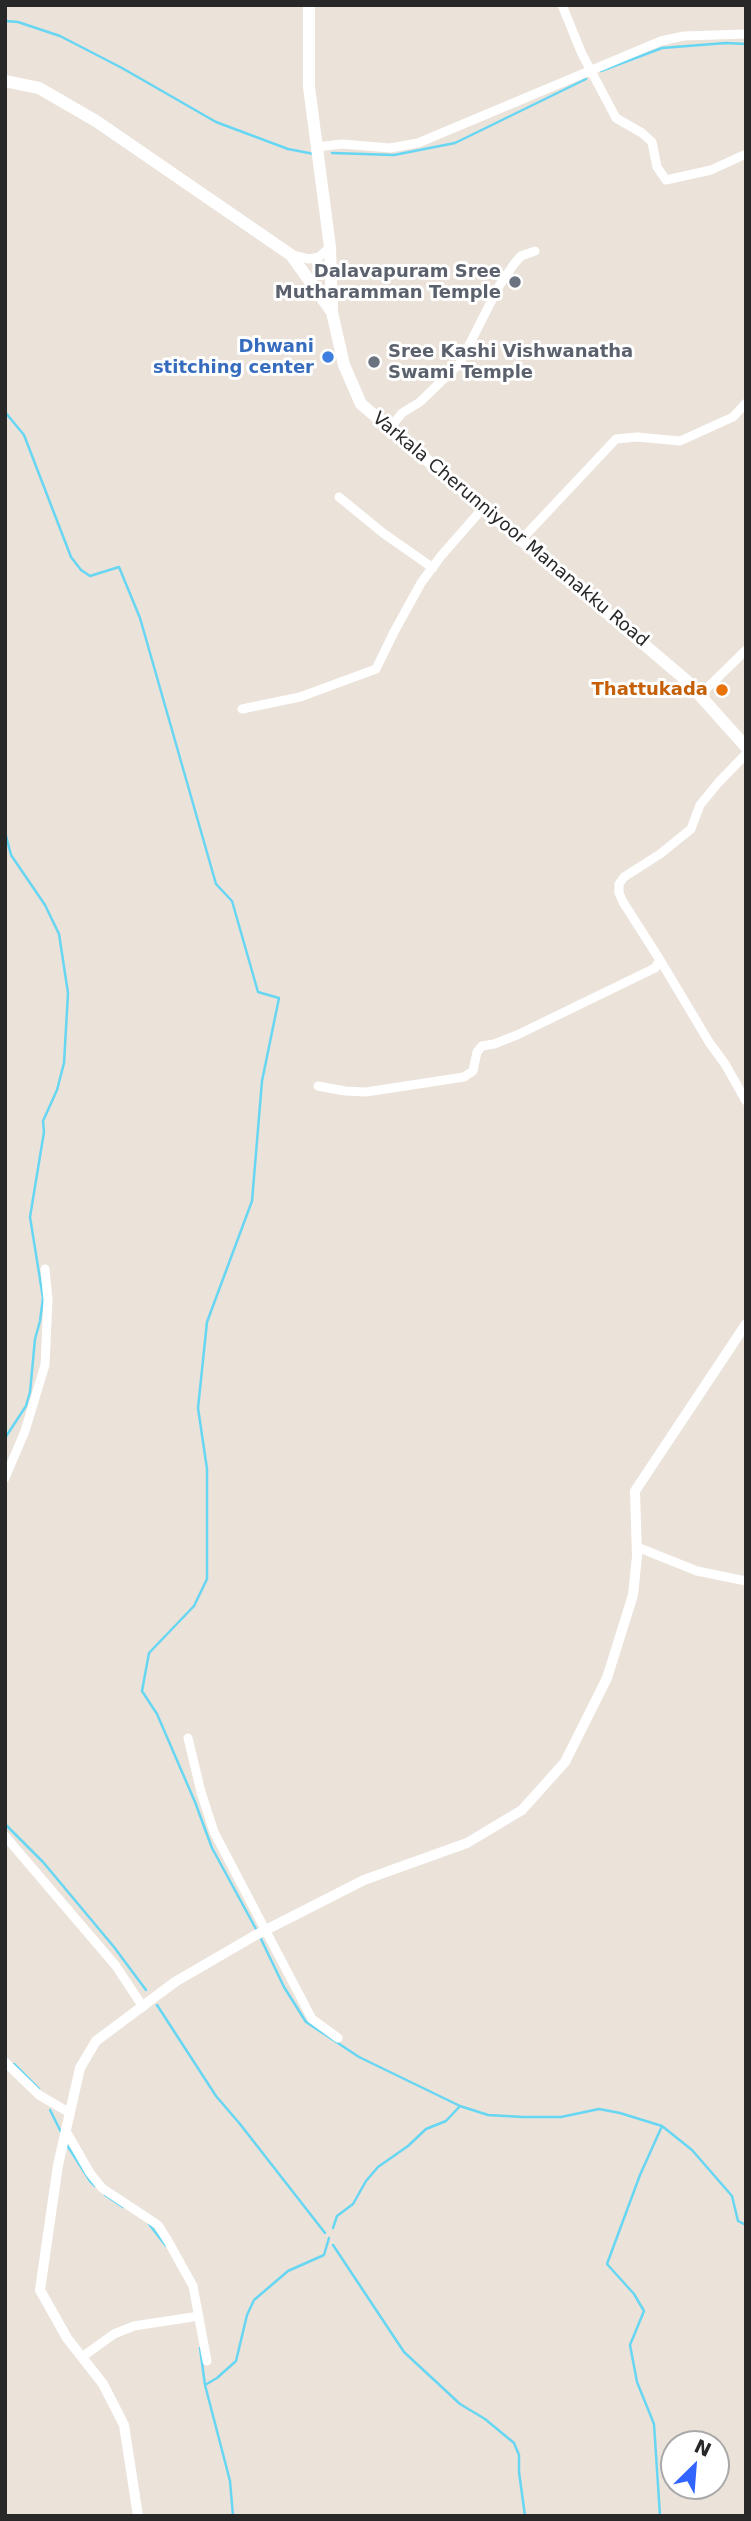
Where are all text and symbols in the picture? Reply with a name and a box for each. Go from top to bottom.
place label: Dalavapuram Sree Mutharamman Temple [275,261,501,304]
marker: Dalavapuram Sree Mutharamman Temple [507,274,523,290]
place label: Dhwani stitching center [153,336,314,378]
place label: Sree Kashi Vishwanatha Swami Temple [388,341,633,384]
marker: Dhwani stitching center [320,349,336,365]
marker: Sree Kashi Vishwanatha Swami Temple [366,354,382,370]
street label: Varkala Cherunniyoor Mananakku Road [368,408,652,652]
place label: Thattukada [592,679,708,701]
marker: Thattukada [714,682,730,698]
north arrow [660,2430,730,2500]
text: N [691,2434,715,2461]

